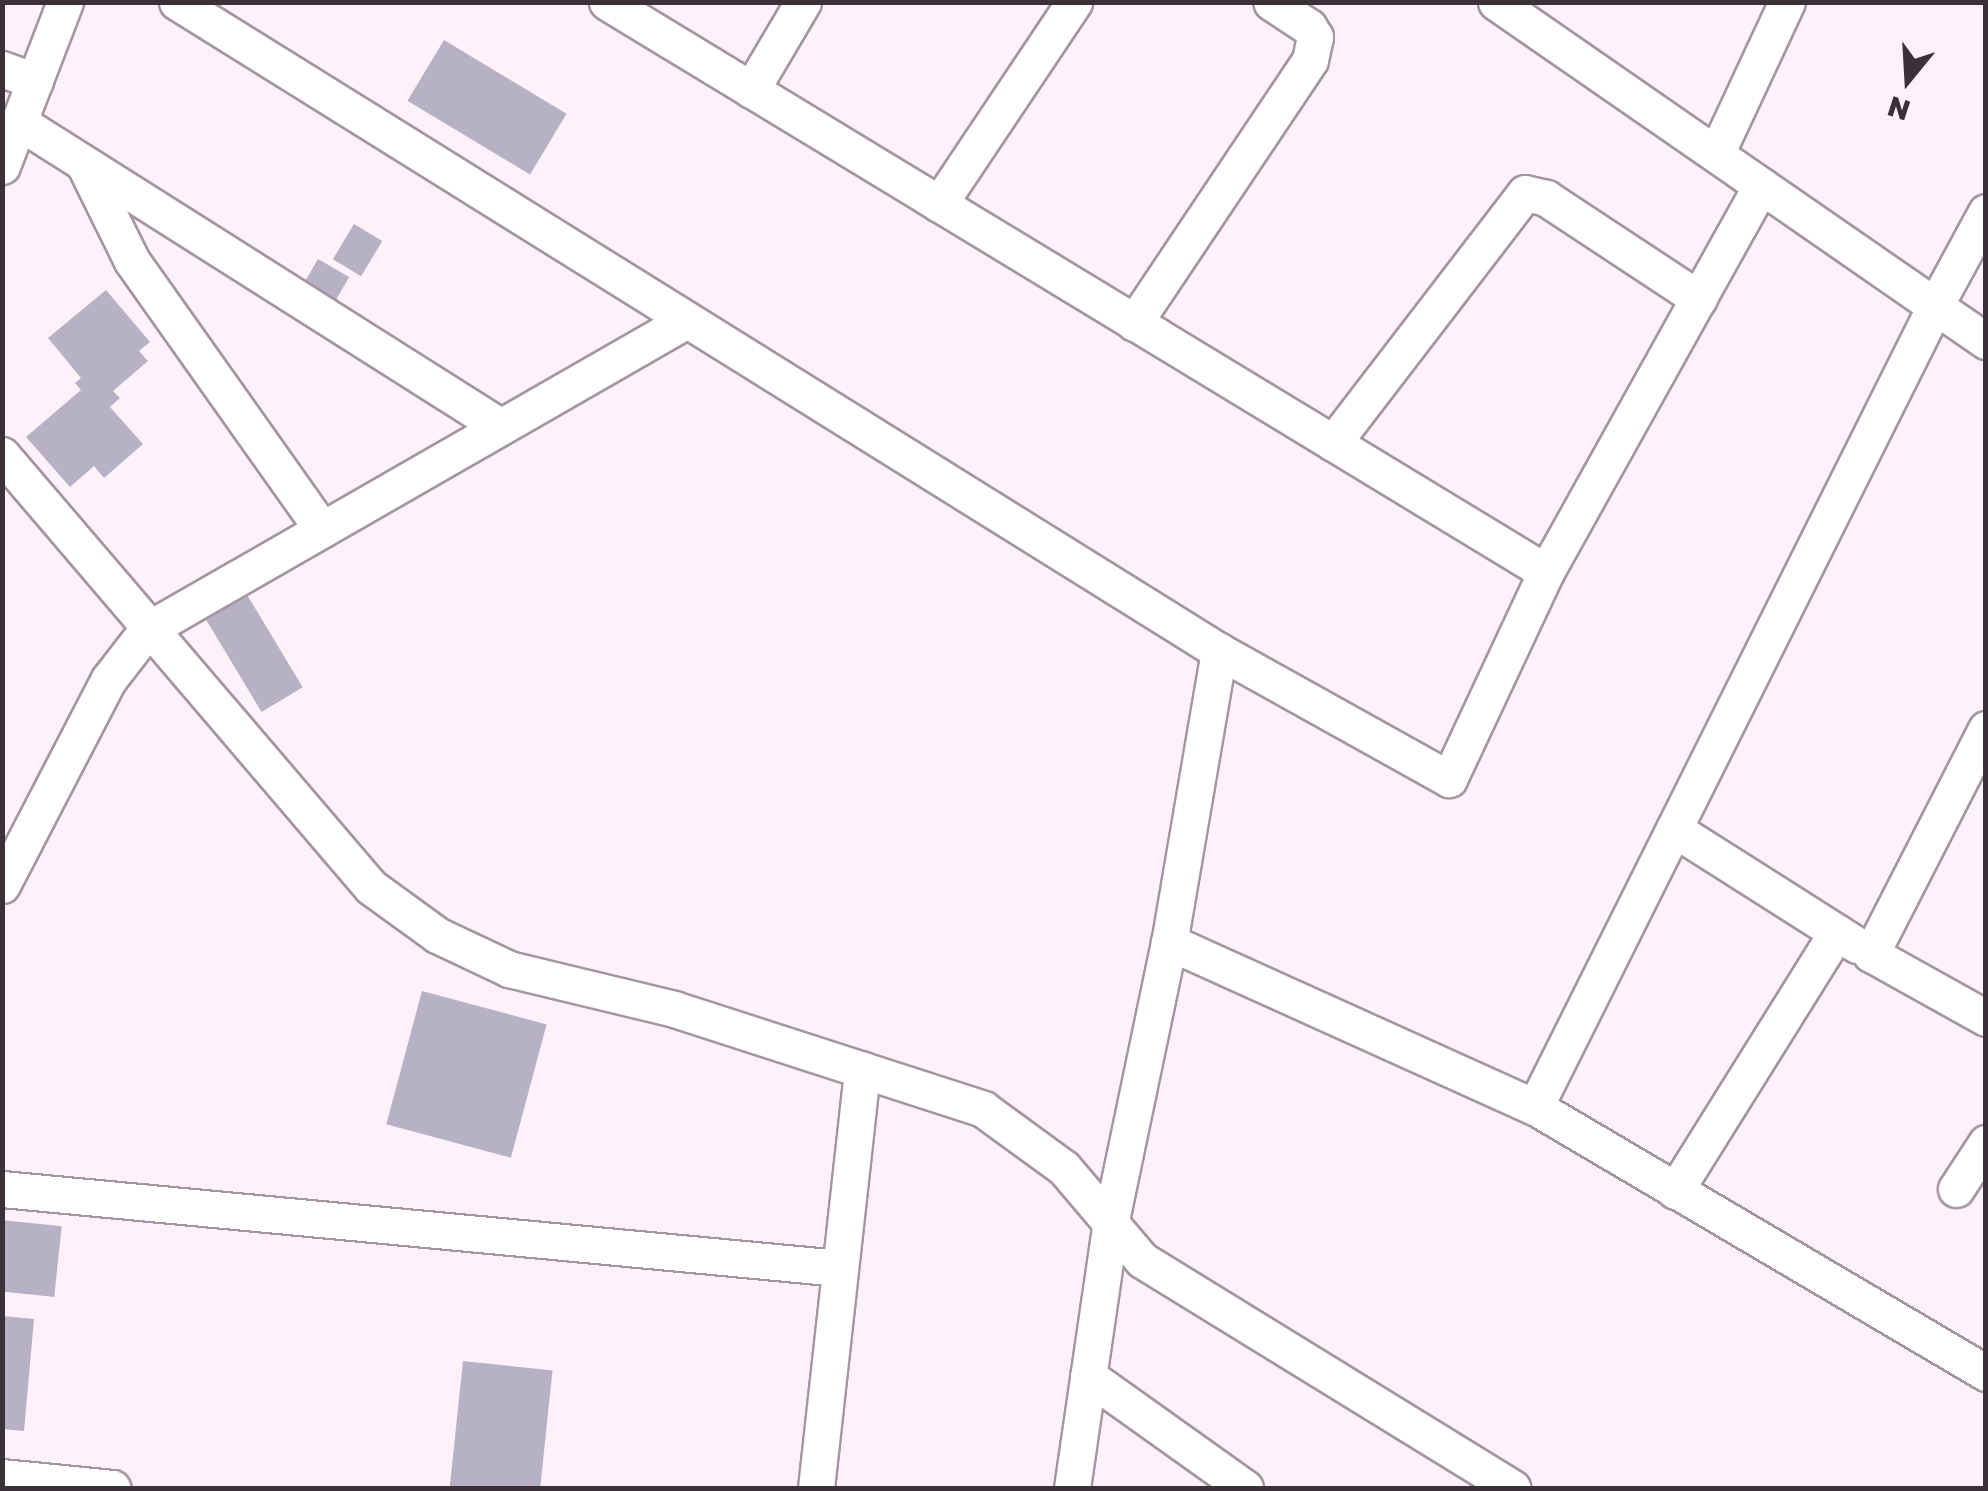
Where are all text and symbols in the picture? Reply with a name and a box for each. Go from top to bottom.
north arrow [1858,30,1958,130]
text: N [1883,90,1914,128]

